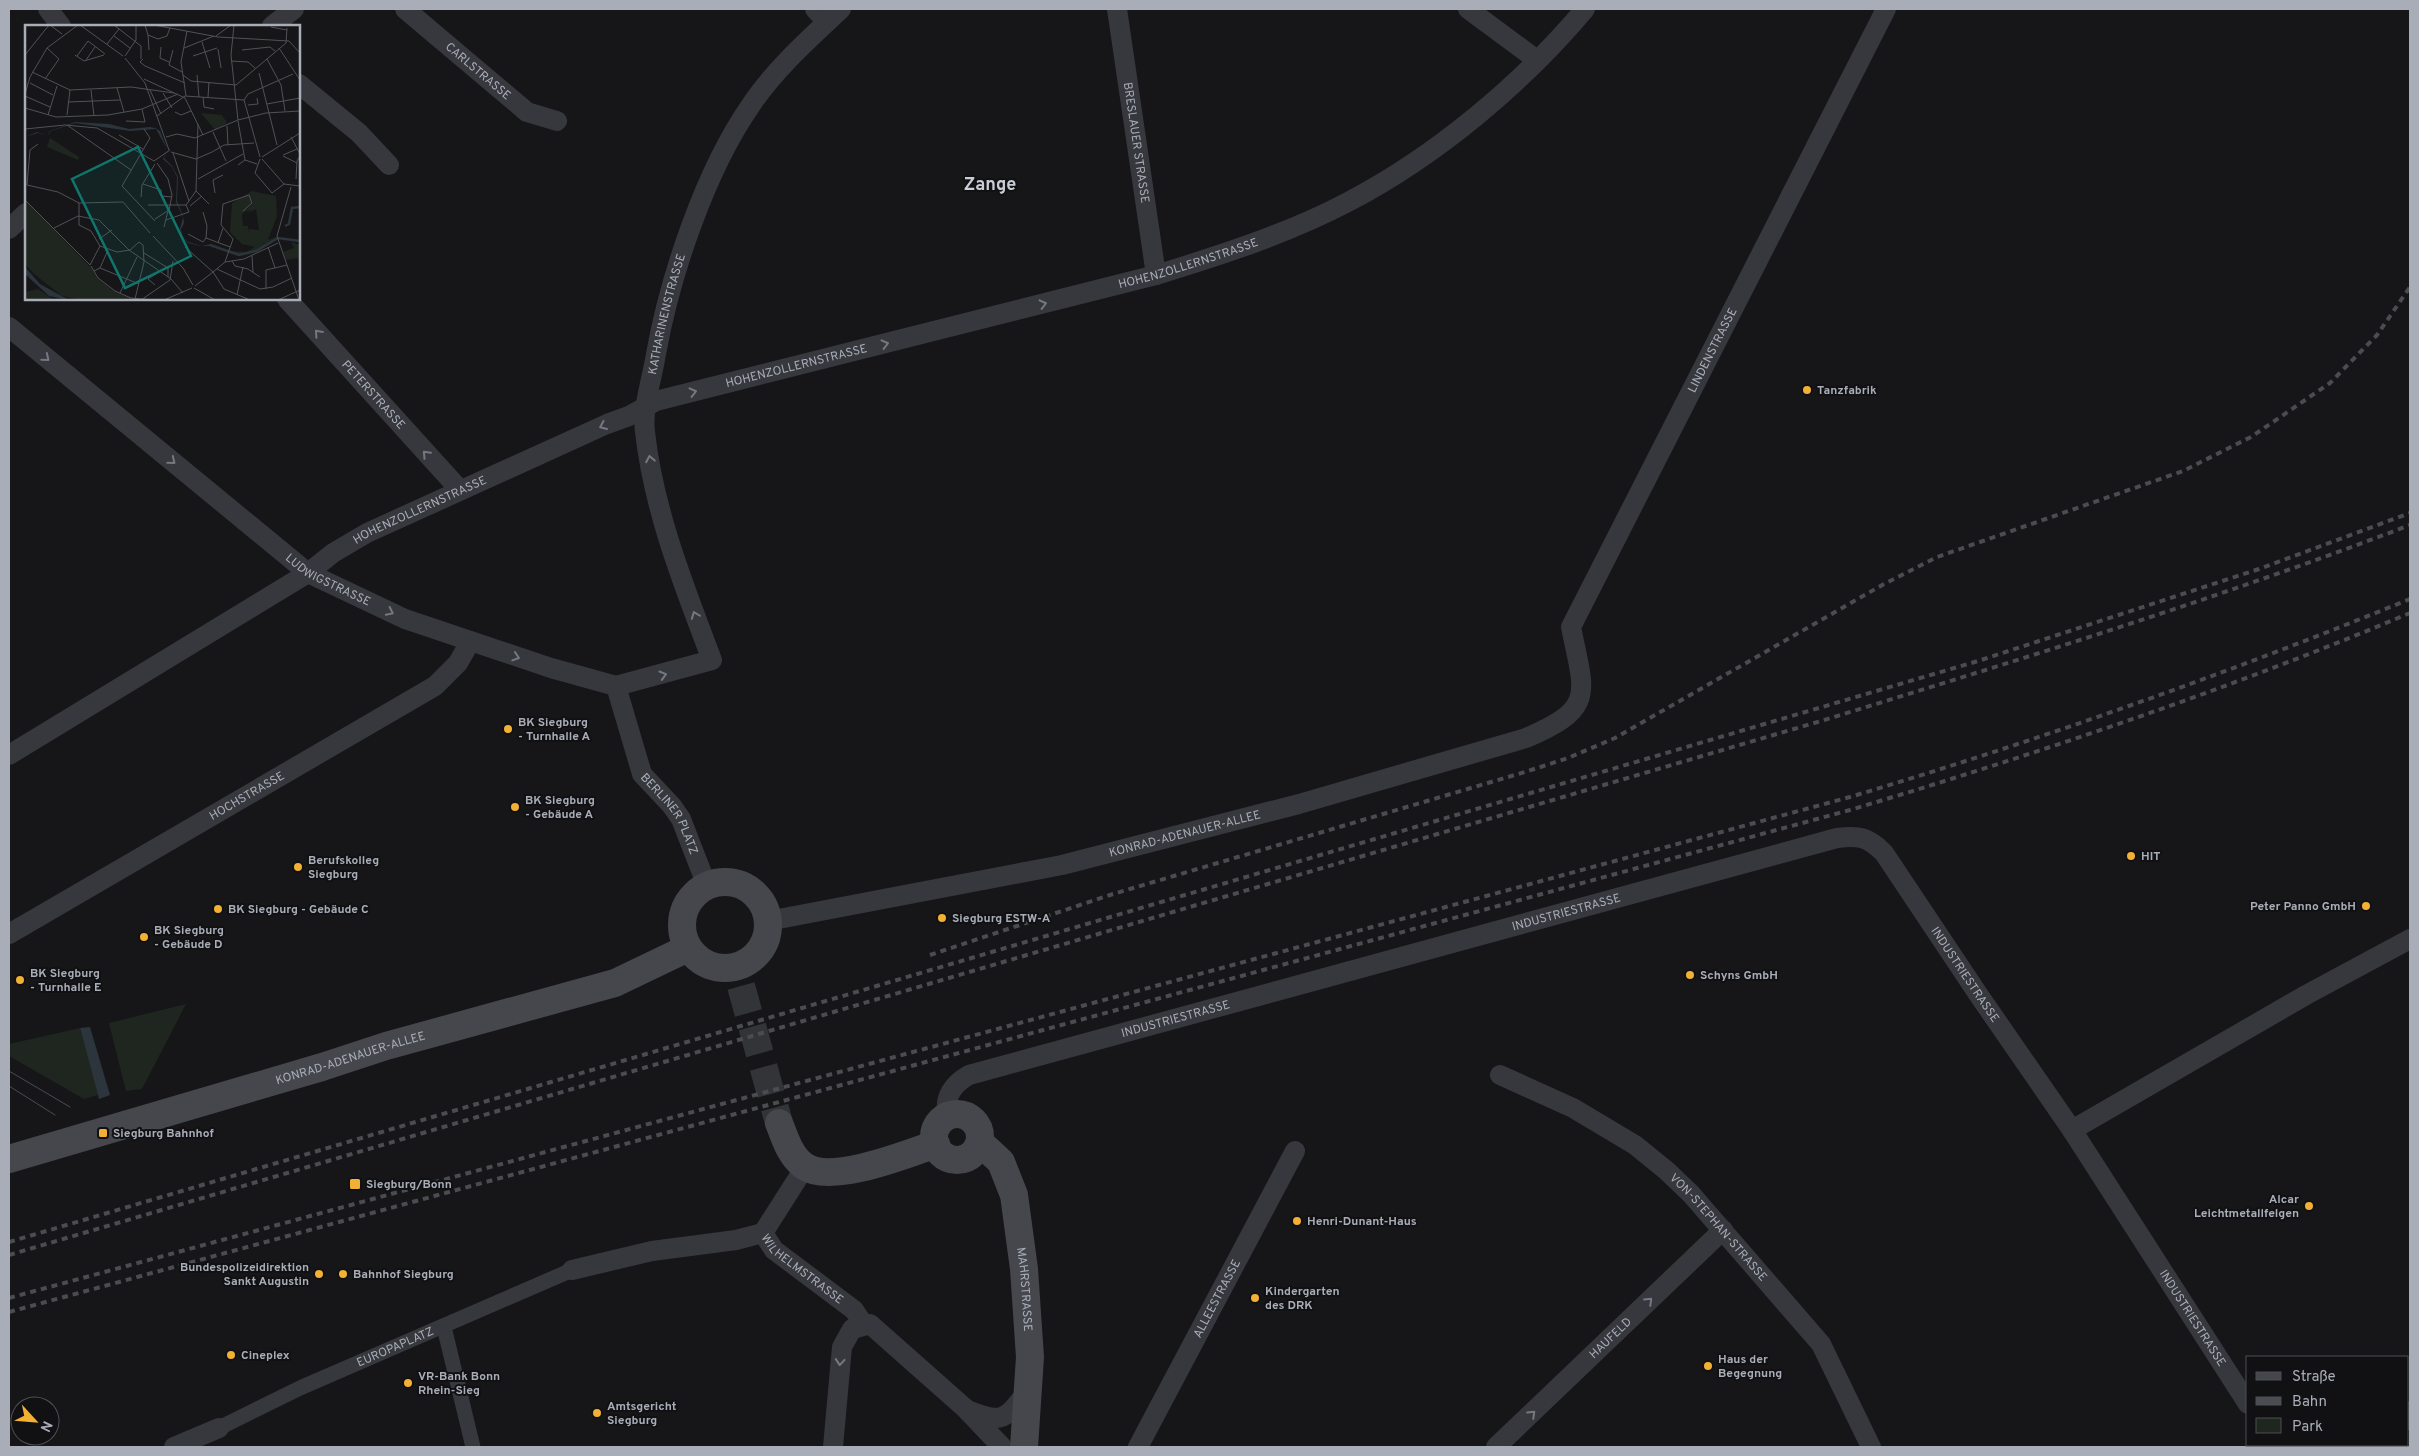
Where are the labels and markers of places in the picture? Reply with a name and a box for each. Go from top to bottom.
place label: Tanzfabrik [1817,383,1877,399]
marker: Tanzfabrik [1801,384,1813,396]
place label: BK Siegburg - Turnhalle A [518,715,590,745]
marker: BK Siegburg - Turnhalle A [502,723,514,735]
place label: BK Siegburg - Gebäude A [525,793,595,823]
marker: BK Siegburg - Gebäude A [509,801,521,813]
place label: HIT [2141,849,2160,865]
marker: HIT [2125,850,2137,862]
place label: Berufskolleg Siegburg [308,853,379,883]
marker: Berufskolleg Siegburg [292,861,304,873]
place label: Peter Panno GmbH [2250,899,2356,915]
marker: Peter Panno GmbH [2360,900,2372,912]
place label: BK Siegburg - Gebäude C [228,902,369,918]
marker: BK Siegburg - Gebäude C [212,903,224,915]
place label: Siegburg ESTW-A [952,911,1051,927]
marker: Siegburg ESTW-A [936,912,948,924]
place label: BK Siegburg - Gebäude D [154,923,224,953]
marker: BK Siegburg - Gebäude D [138,931,150,943]
place label: BK Siegburg - Turnhalle E [30,966,101,996]
place label: Schyns GmbH [1700,968,1778,984]
marker: Schyns GmbH [1684,969,1696,981]
marker: BK Siegburg - Turnhalle E [14,974,26,986]
place label: Siegburg Bahnhof [113,1126,214,1142]
marker: Siegburg Bahnhof [97,1127,109,1139]
marker: Siegburg/Bonn [348,1177,362,1191]
place label: Siegburg/Bonn [366,1177,452,1193]
place label: Alcar Leichtmetallfelgen [2194,1192,2299,1222]
marker: Alcar Leichtmetallfelgen [2303,1200,2315,1212]
place label: Henri-Dunant-Haus [1307,1214,1417,1230]
marker: Henri-Dunant-Haus [1291,1215,1303,1227]
place label: Bundespolizeidirektion Sankt Augustin [180,1260,309,1290]
place label: Bahnhof Siegburg [353,1267,454,1283]
marker: Bundespolizeidirektion Sankt Augustin [313,1268,325,1280]
marker: Bahnhof Siegburg [337,1268,349,1280]
place label: Kindergarten des DRK [1265,1284,1340,1314]
marker: Kindergarten des DRK [1249,1292,1261,1304]
place label: Cineplex [241,1348,290,1364]
marker: Cineplex [225,1349,237,1361]
place label: Haus der Begegnung [1718,1352,1782,1382]
marker: Haus der Begegnung [1702,1360,1714,1372]
place label: VR-Bank Bonn Rhein-Sieg [418,1369,500,1399]
marker: VR-Bank Bonn Rhein-Sieg [402,1377,414,1389]
place label: Amtsgericht Siegburg [607,1399,677,1429]
marker: Amtsgericht Siegburg [591,1407,603,1419]

